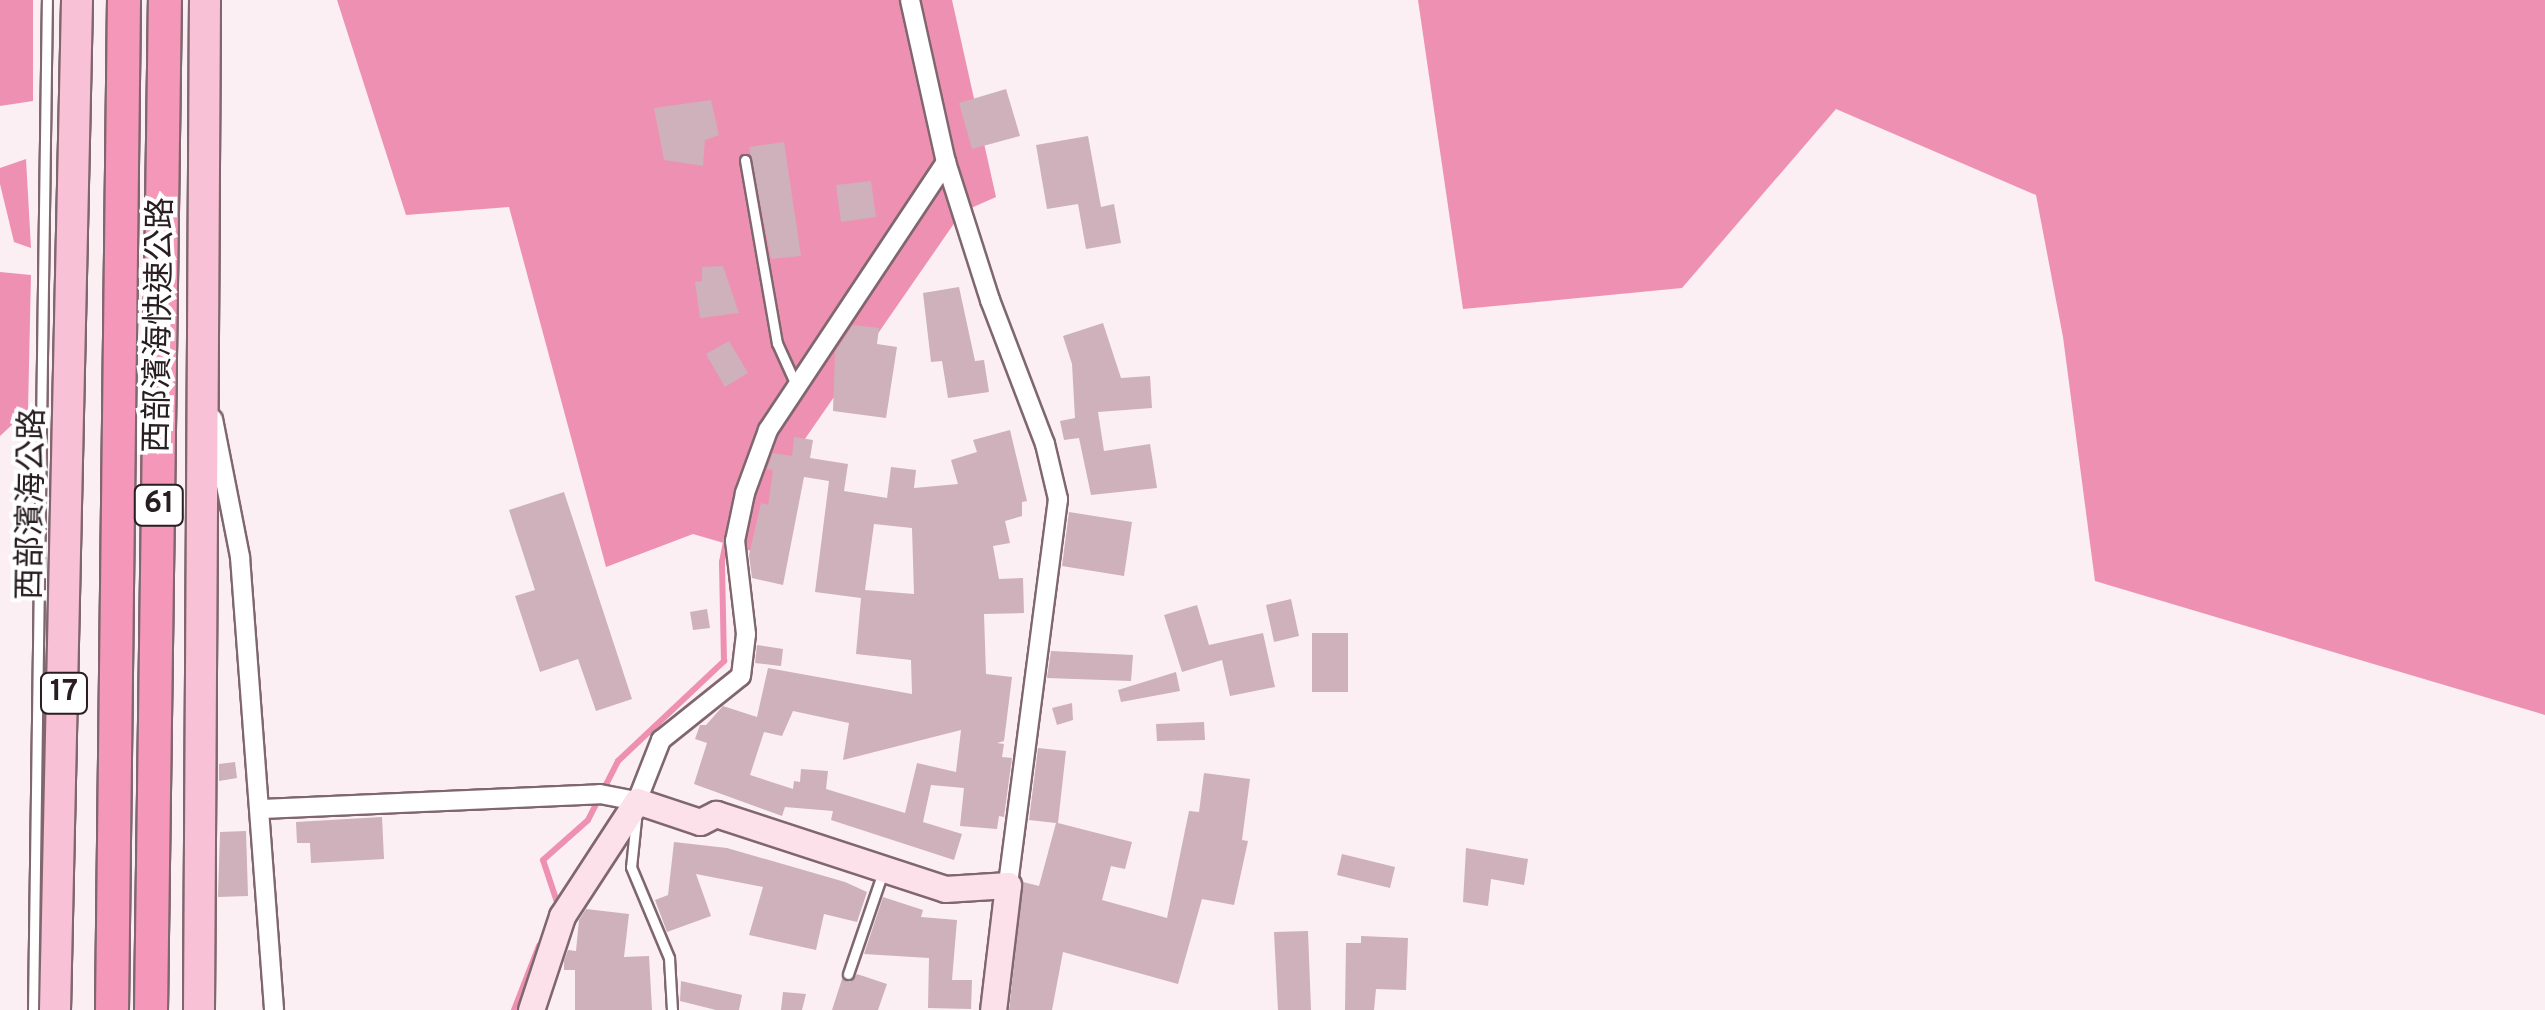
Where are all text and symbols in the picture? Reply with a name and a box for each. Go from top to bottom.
street label: 西部濱海快速公路 [140,197,182,453]
street label: 西部濱海公路 [12,408,54,600]
road number: 61 [132,480,186,530]
road number: 17 [39,668,89,718]

